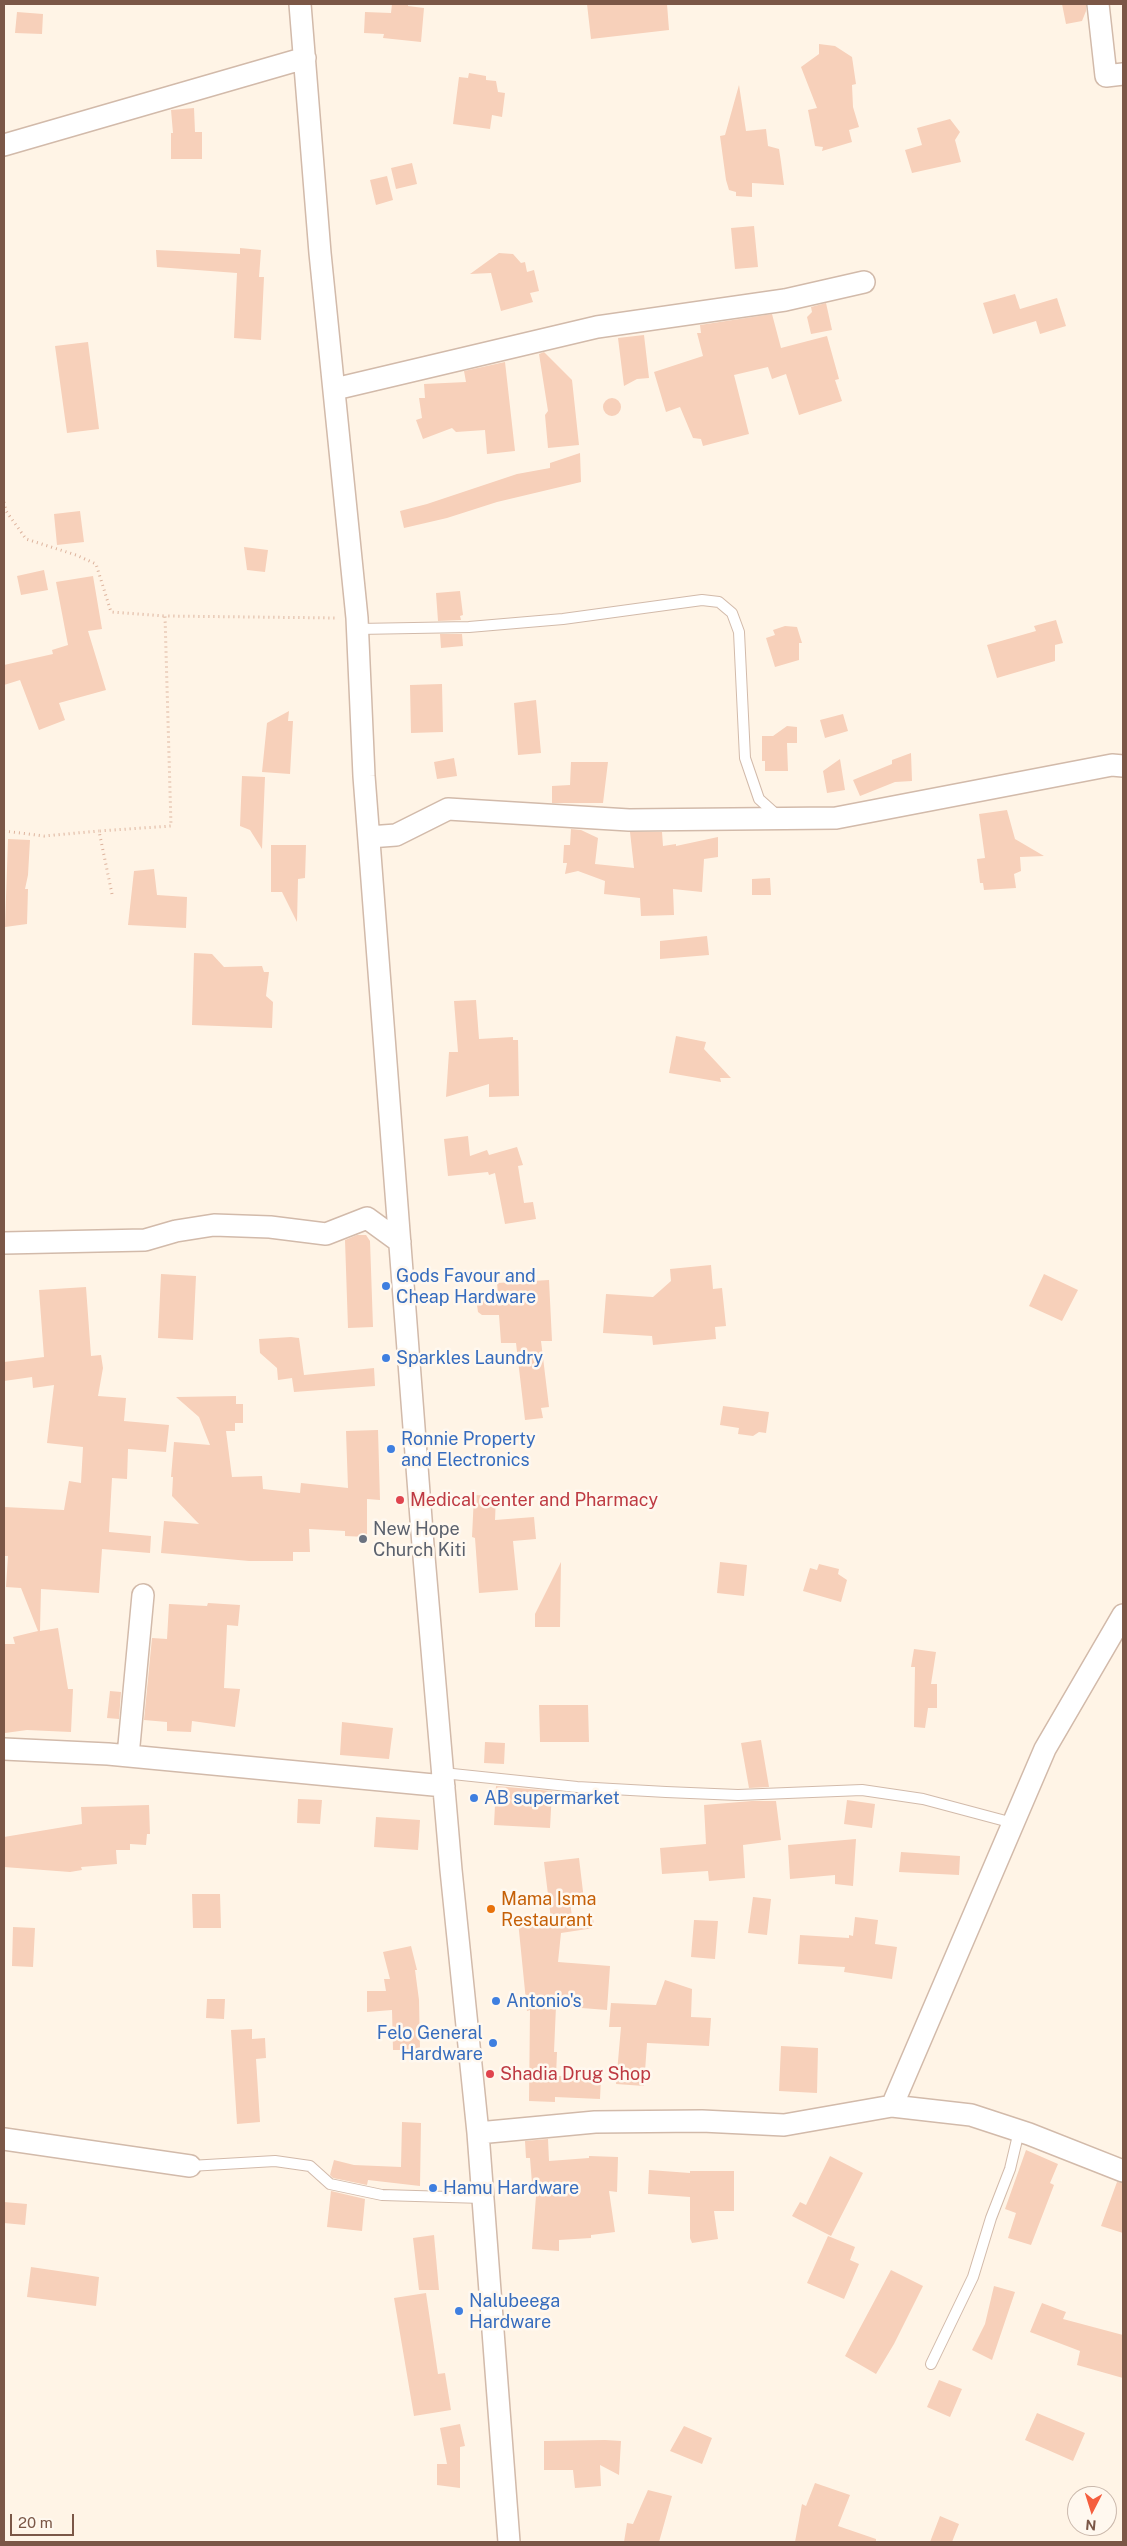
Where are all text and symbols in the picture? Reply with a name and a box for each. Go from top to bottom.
place label: Gods Favour and Cheap Hardware [396,1265,536,1308]
marker: Gods Favour and Cheap Hardware [380,1280,392,1292]
place label: Sparkles Laundry [396,1347,543,1369]
marker: Sparkles Laundry [380,1352,392,1364]
place label: Ronnie Property and Electronics [401,1428,536,1470]
marker: Ronnie Property and Electronics [385,1443,397,1455]
place label: Medical center and Pharmacy [410,1489,658,1511]
marker: Medical center and Pharmacy [394,1494,406,1506]
place label: New Hope Church Kiti [373,1518,466,1560]
marker: New Hope Church Kiti [357,1533,369,1545]
place label: AB supermarket [484,1787,620,1809]
marker: AB supermarket [468,1792,480,1804]
place label: Mama Isma Restaurant [501,1888,596,1930]
marker: Mama Isma Restaurant [485,1903,497,1915]
place label: Antonio's [506,1990,582,2012]
marker: Antonio's [490,1995,502,2007]
place label: Felo General Hardware [377,2022,483,2064]
marker: Felo General Hardware [487,2037,499,2049]
place label: Shadia Drug Shop [500,2063,651,2085]
marker: Shadia Drug Shop [484,2068,496,2080]
place label: Hamu Hardware [443,2177,579,2199]
marker: Hamu Hardware [427,2182,439,2194]
place label: Nalubeega Hardware [469,2290,560,2332]
marker: Nalubeega Hardware [453,2305,465,2317]
north arrow [1067,2486,1117,2536]
scale bar [12,2504,76,2536]
text: 20 m [18,2514,53,2531]
text: N [1085,2517,1097,2533]

